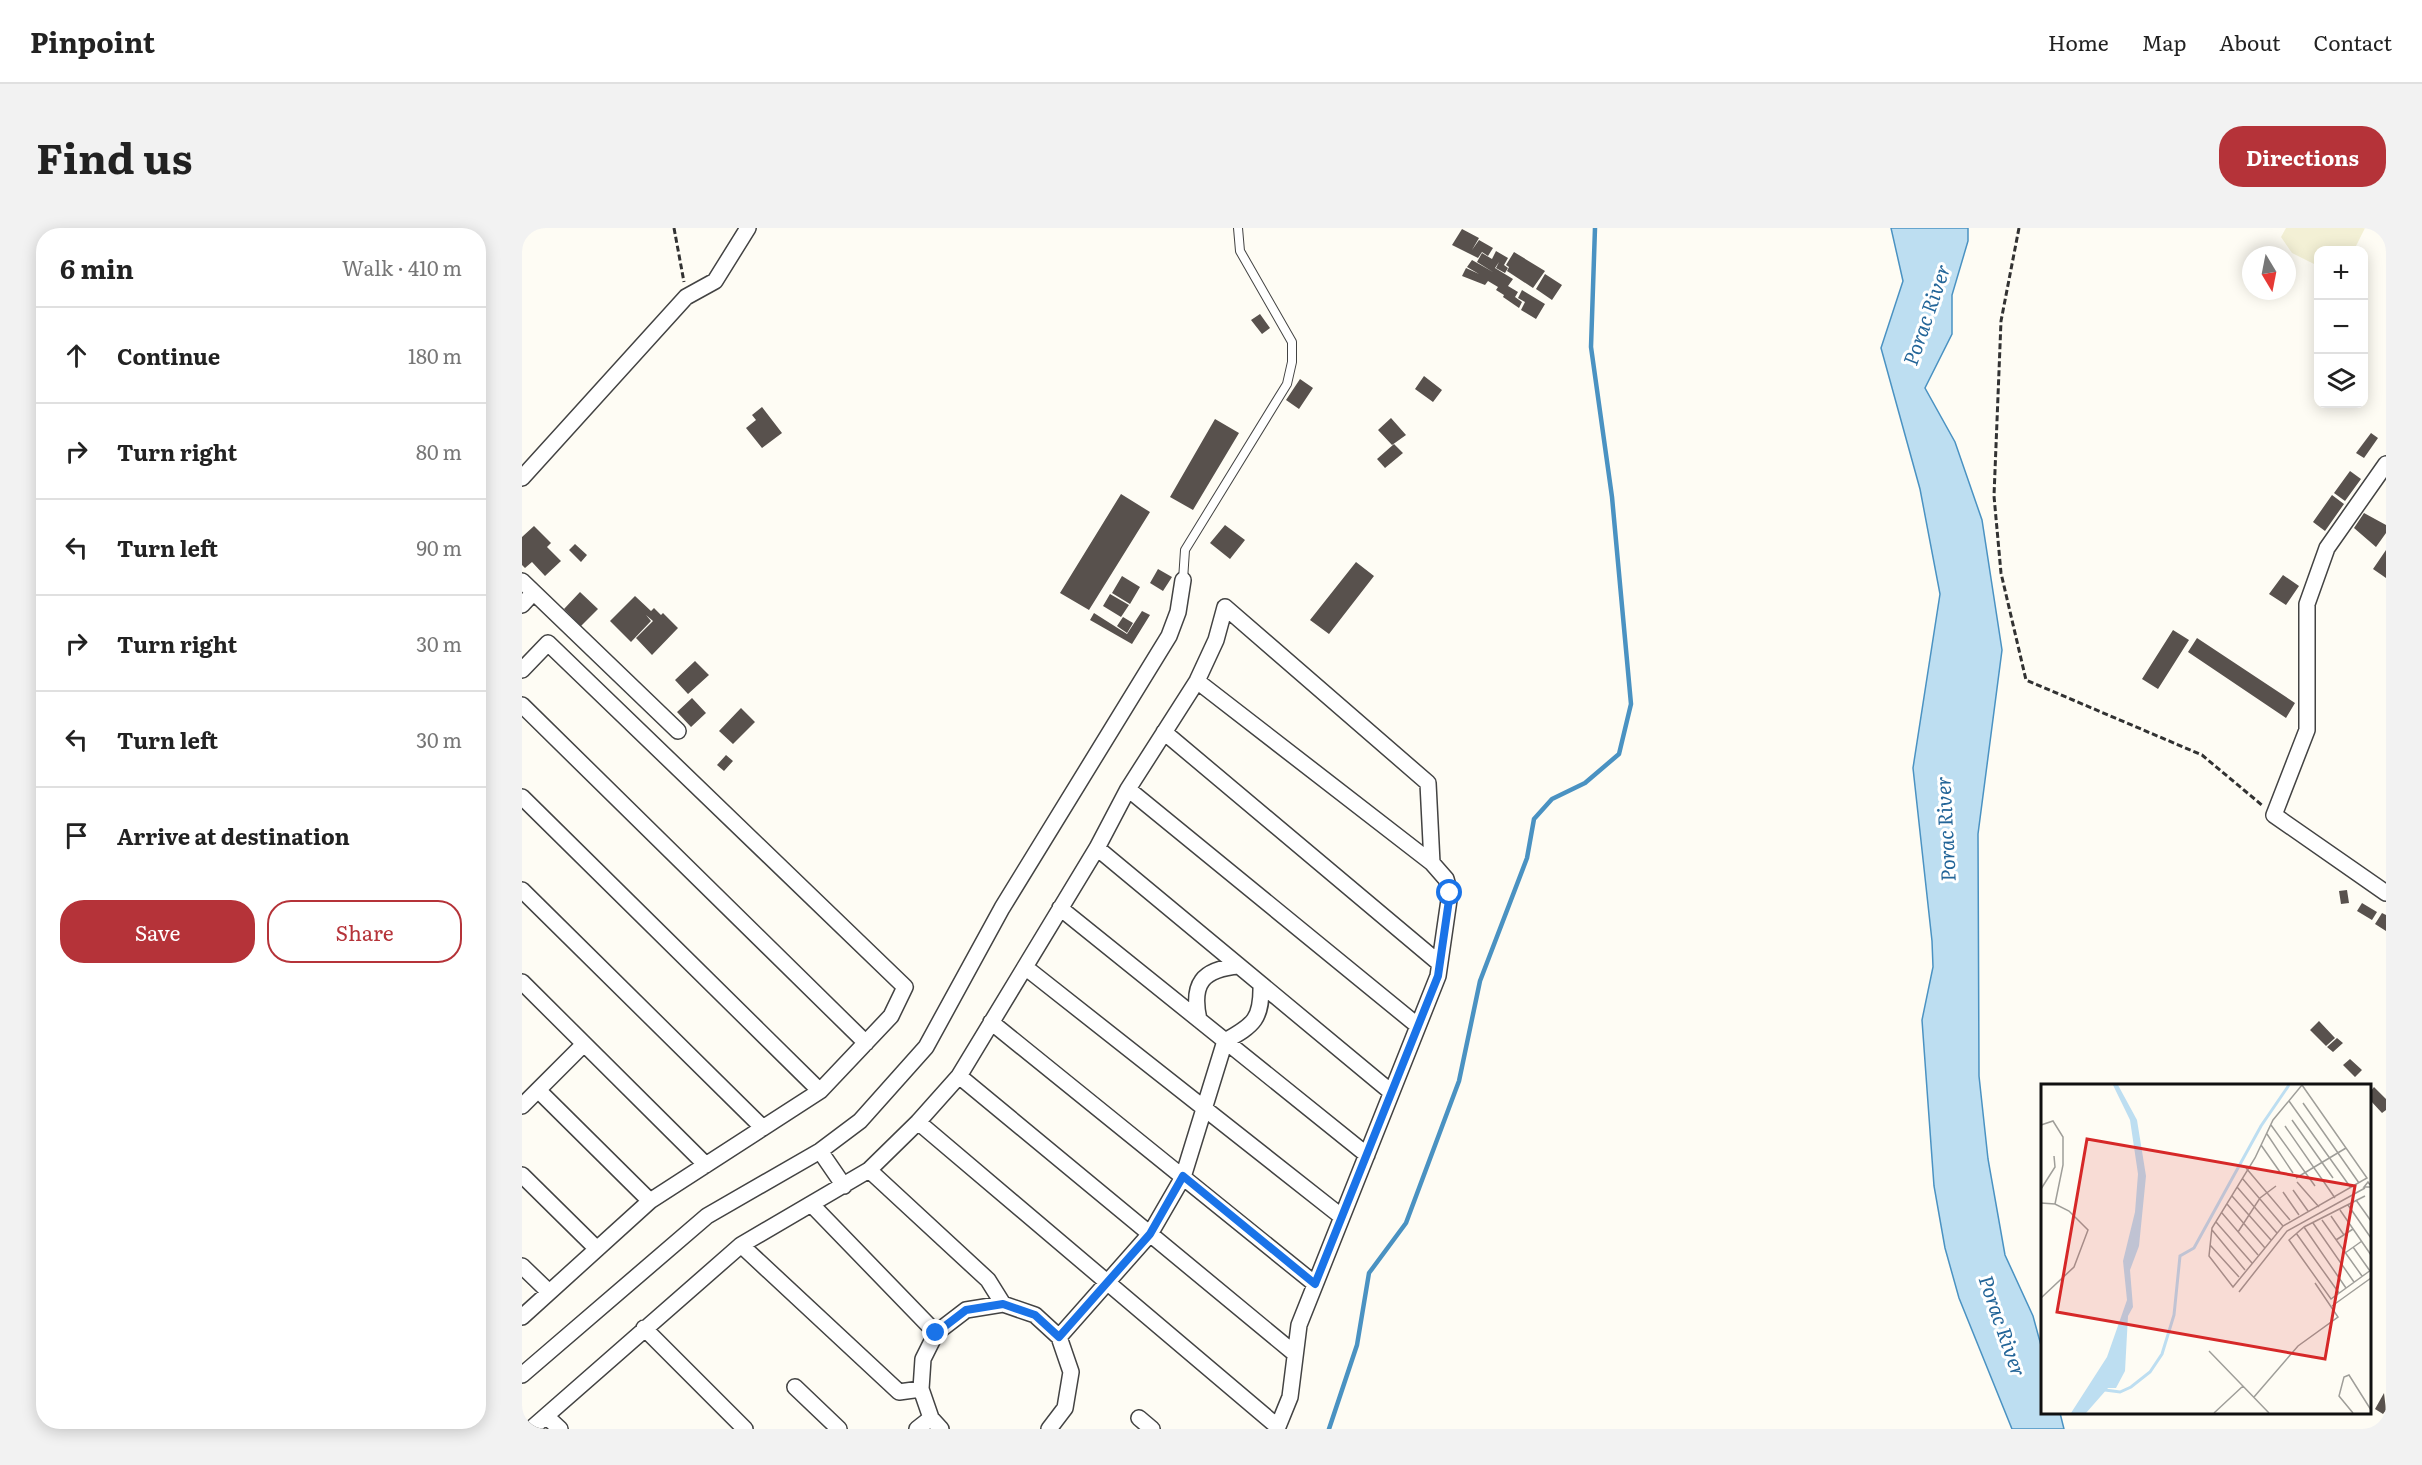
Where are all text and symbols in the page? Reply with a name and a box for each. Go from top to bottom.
text: Pinpoint [30,20,155,62]
text: Home [2048,26,2109,57]
text: Map [2142,26,2186,57]
text: About [2219,26,2281,57]
text: Contact [2314,26,2392,57]
text: Find us [36,125,193,187]
button: Directions [2219,126,2386,187]
north arrow [2242,246,2296,300]
map controls [2314,246,2368,408]
button: + [2314,246,2368,300]
text: 6 min [60,248,134,287]
text: Walk · 410 m [342,252,462,282]
water label: Porac River [1894,260,1956,369]
button: − [2314,300,2368,354]
icon: ahead [60,339,93,372]
text: Continue [117,339,220,372]
text: 180 m [408,340,462,370]
button: layers [2314,354,2368,408]
icon: right [60,435,93,468]
text: Turn right [117,435,237,468]
text: 80 m [416,436,462,466]
icon: left [60,531,93,564]
text: Turn left [117,531,218,564]
text: 90 m [417,532,462,562]
icon: right [60,627,93,660]
text: Turn right [117,627,237,660]
text: 30 m [416,628,462,658]
icon: left [60,723,93,756]
text: Turn left [117,723,218,756]
text: 30 m [416,724,462,754]
water label: Porac River [1926,776,1962,882]
icon: arrive [60,819,93,852]
text: Arrive at destination [117,819,350,852]
route start [1436,879,1462,905]
button: Save [60,900,255,963]
button: Share [267,900,462,963]
inset map [2041,1084,2371,1414]
water label: Porac River [1973,1271,2035,1380]
route end [922,1319,948,1345]

